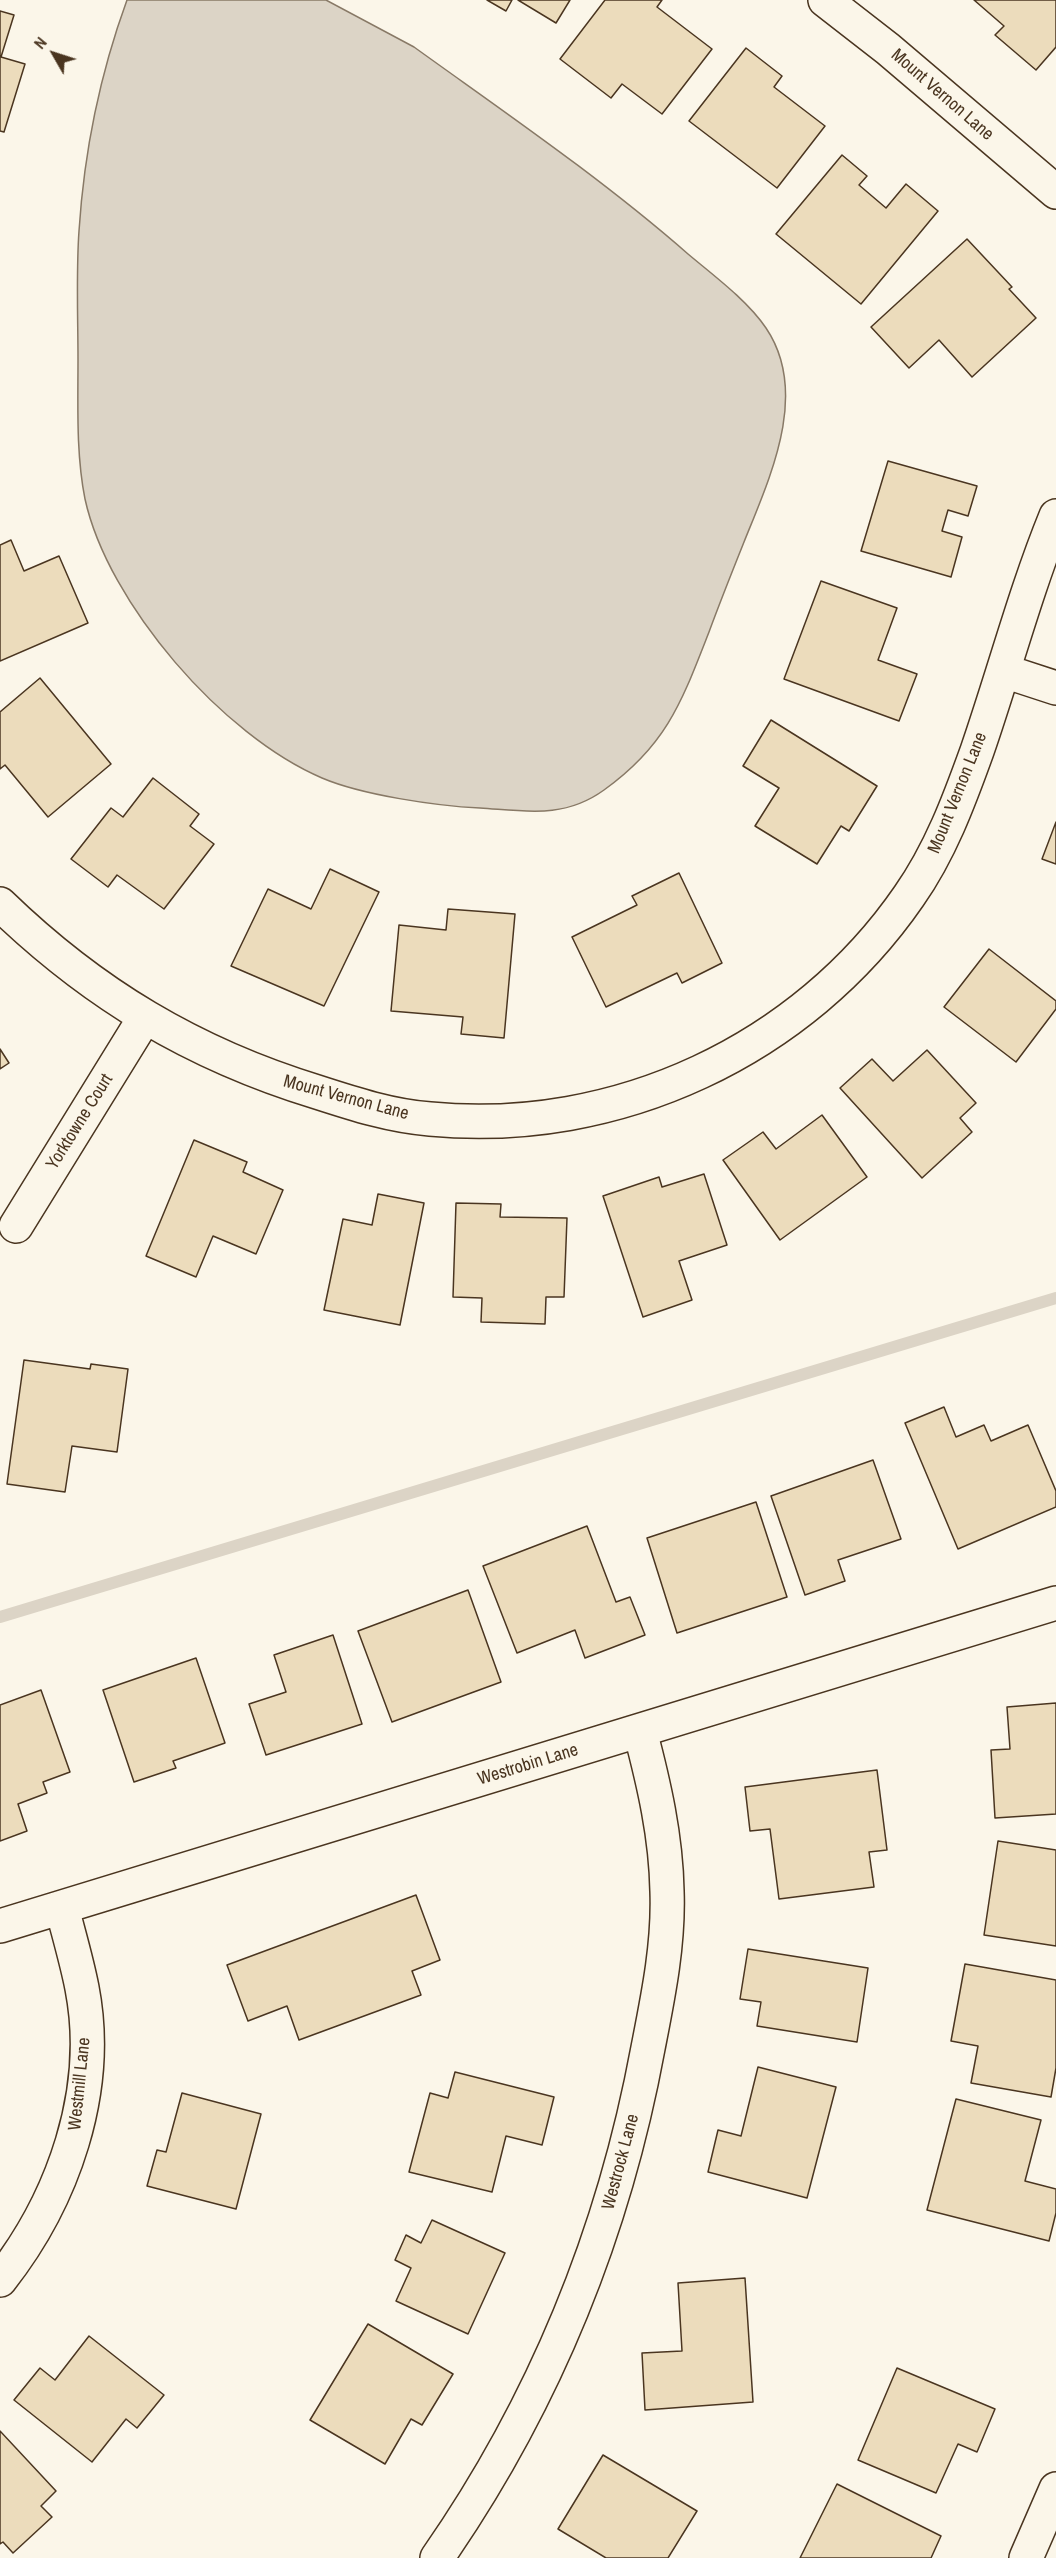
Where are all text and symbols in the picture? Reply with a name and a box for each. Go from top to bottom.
north arrow [24,24,84,84]
text: N [28,32,52,53]
street label: Mount Vernon Lane [886,45,998,145]
street label: Mount Vernon Lane [924,729,992,857]
street label: Yorktowne Court [42,1070,118,1174]
street label: Mount Vernon Lane [281,1071,411,1125]
street label: Westrobin Lane [475,1739,581,1791]
street label: Westmill Lane [64,2036,96,2132]
street label: Westrock Lane [598,2112,644,2212]

